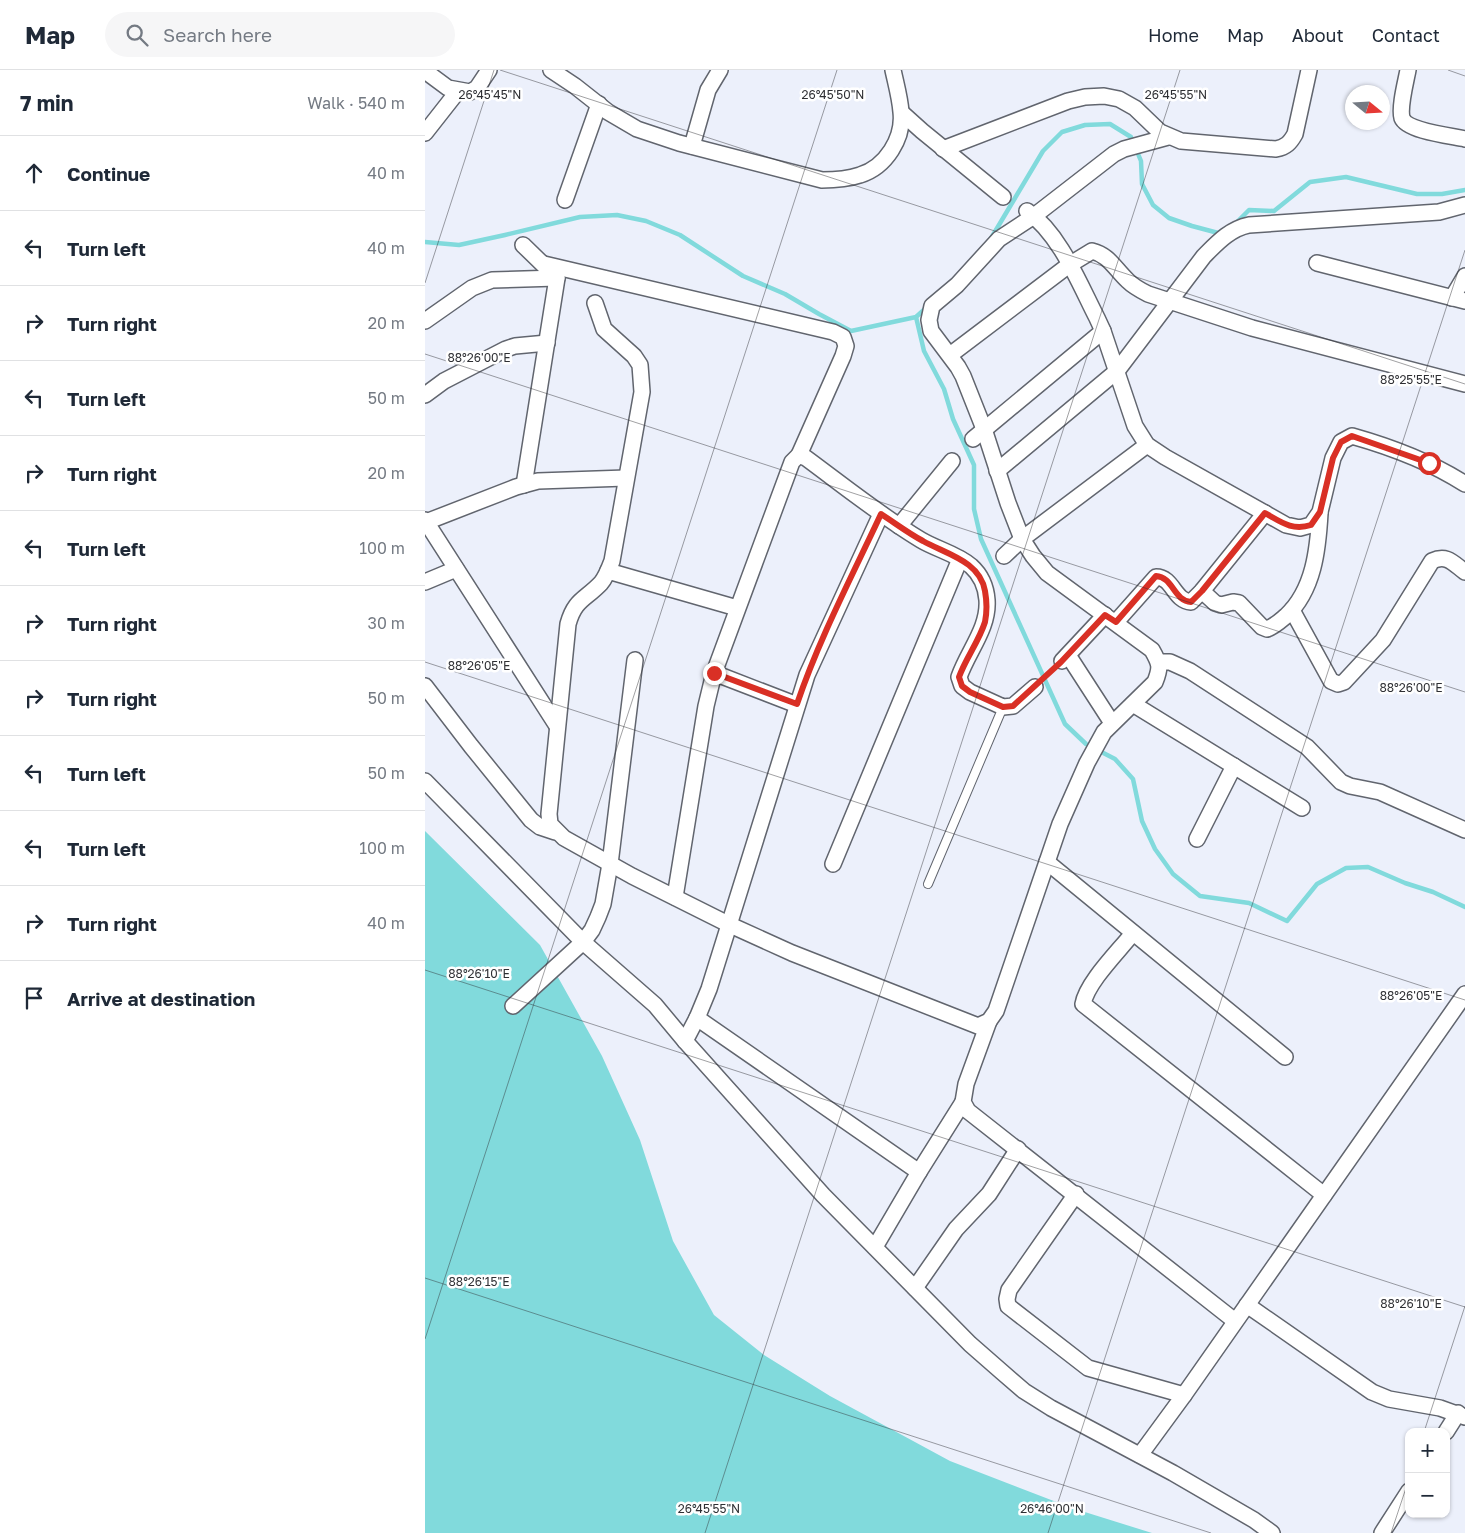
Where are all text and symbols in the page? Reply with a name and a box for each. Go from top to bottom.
search box [105,12,455,57]
text: Map [25,20,75,49]
icon: search [123,21,151,49]
text: Search here [163,23,272,46]
text: Home [1148,24,1199,46]
text: Map [1227,24,1264,46]
text: About [1292,24,1344,46]
text: Contact [1372,24,1440,46]
north arrow [1345,85,1390,130]
text: 26°45'45"N [459,87,521,102]
text: 26°45'50"N [802,87,864,102]
text: 26°45'55"N [1145,87,1207,102]
text: 7 min [20,90,74,116]
text: Walk · 540 m [307,93,405,113]
icon: ahead [20,159,48,187]
text: Continue [67,162,150,185]
text: 40 m [367,163,405,183]
icon: left [20,234,48,262]
text: Turn left [67,237,146,260]
text: 40 m [367,238,405,258]
icon: right [20,309,48,337]
text: Turn right [67,312,157,335]
text: 20 m [368,313,405,333]
text: 88°26'00"E [447,350,511,365]
text: 88°25'55"E [1380,372,1442,387]
icon: left [20,384,48,412]
text: Turn left [67,387,146,410]
text: 50 m [368,388,405,408]
route start [1418,452,1441,475]
icon: right [20,459,48,487]
text: Turn right [67,462,157,485]
text: 20 m [368,463,405,483]
icon: left [20,534,48,562]
text: Turn left [67,537,146,560]
text: 100 m [359,538,405,558]
icon: right [20,609,48,637]
text: Turn right [67,612,157,635]
text: 30 m [368,613,405,633]
text: 88°26'05"E [448,658,510,673]
route end [703,662,726,685]
text: 88°26'00"E [1379,680,1443,695]
icon: right [20,684,48,712]
text: Turn right [67,687,157,710]
text: 50 m [368,688,405,708]
icon: left [20,759,48,787]
text: Turn left [67,762,146,785]
text: 50 m [368,763,405,783]
icon: left [20,834,48,862]
text: Turn left [67,837,146,860]
text: 100 m [359,838,405,858]
icon: right [20,909,48,937]
text: Turn right [67,912,157,935]
text: 40 m [367,913,405,933]
text: 88°26'10"E [448,966,510,981]
icon: arrive [20,984,48,1012]
text: Arrive at destination [67,987,255,1010]
text: 88°26'05"E [1380,988,1442,1003]
text: 88°26'15"E [449,1274,509,1289]
text: 88°26'10"E [1380,1296,1442,1311]
map controls [1405,1428,1450,1518]
button: + [1405,1428,1450,1473]
button: − [1405,1473,1450,1518]
text: 26°45'55"N [678,1501,740,1516]
text: 26°46'00"N [1020,1501,1084,1516]

